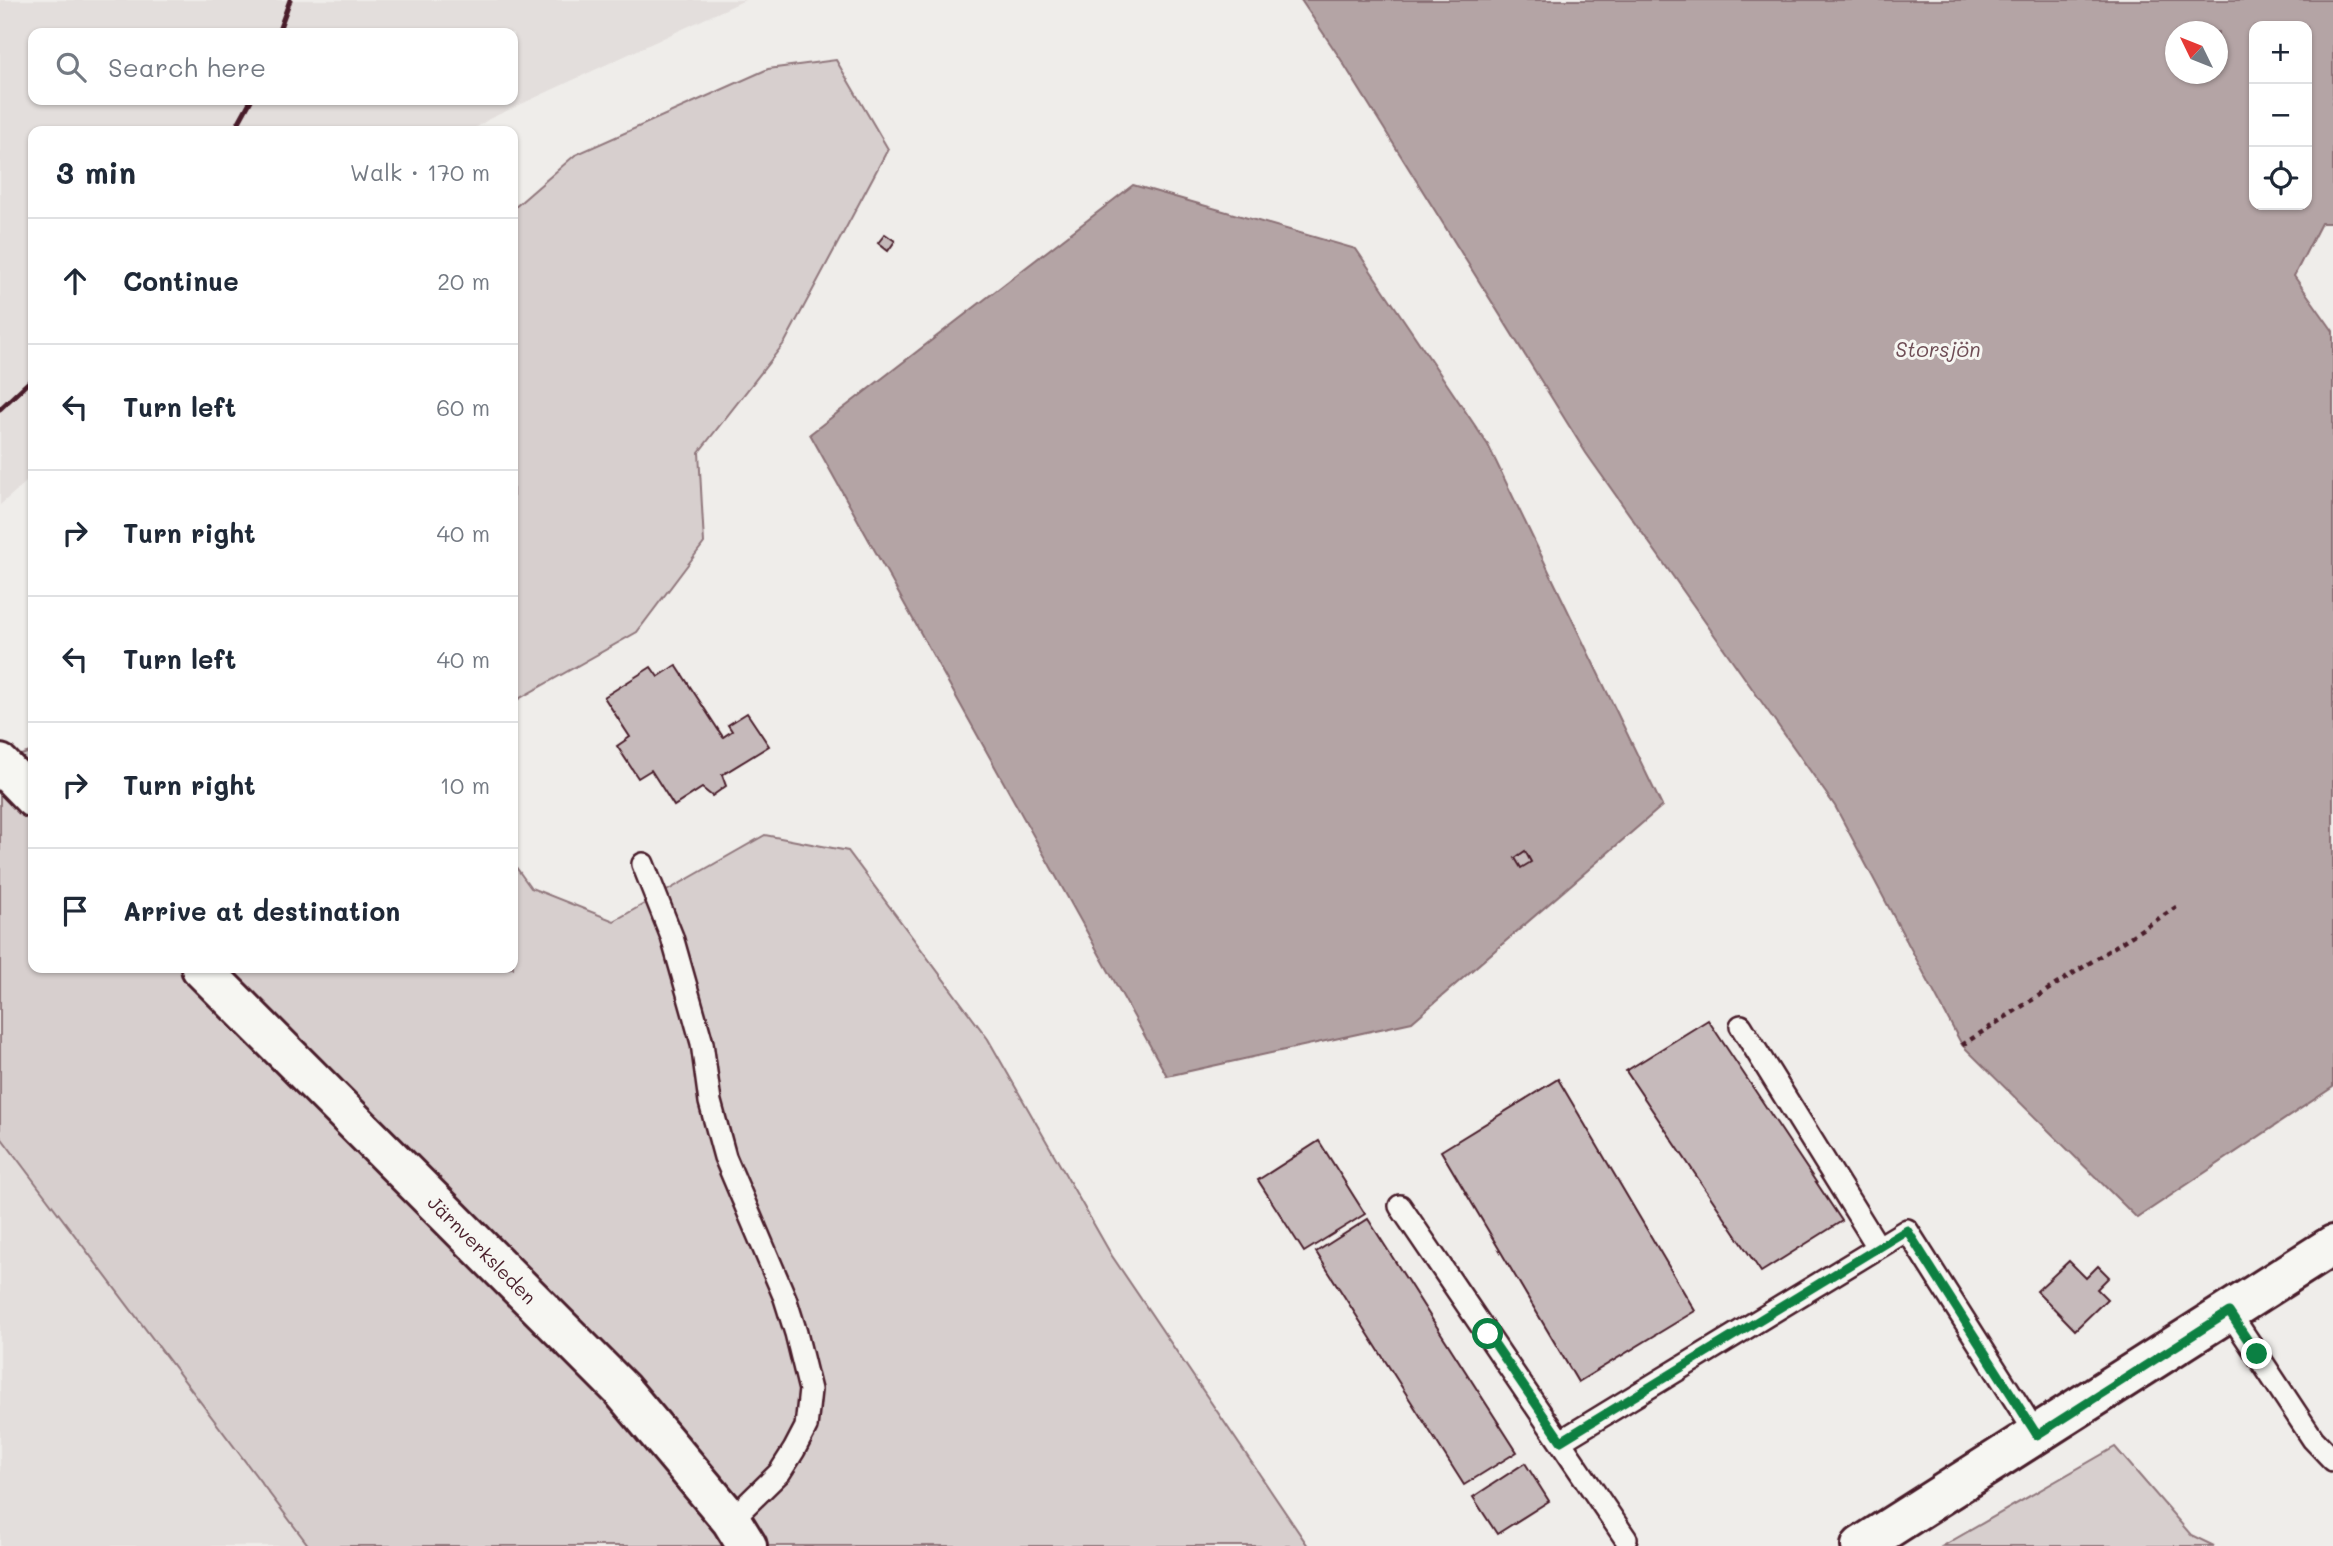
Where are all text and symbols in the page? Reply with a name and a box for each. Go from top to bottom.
north arrow [2165,21,2228,84]
map controls [2249,21,2312,210]
button: + [2249,21,2312,84]
search box [28,28,518,105]
icon: search [52,48,90,86]
text: Search here [108,50,266,84]
button: − [2249,84,2312,147]
button: locate [2249,147,2312,210]
text: 3 min [56,152,136,192]
text: Walk · 170 m [350,157,490,187]
icon: ahead [56,262,94,300]
text: Continue [123,264,239,298]
text: 20 m [437,266,490,296]
water label: Storsjön [1895,335,1981,362]
icon: left [56,388,94,426]
text: Turn left [123,390,236,424]
text: 60 m [436,392,490,422]
icon: right [56,514,94,552]
text: Turn right [123,516,256,550]
text: 40 m [437,518,490,548]
icon: left [56,640,94,678]
text: Turn left [123,642,236,676]
text: 40 m [437,644,490,674]
icon: right [56,766,94,804]
text: Turn right [123,768,256,802]
text: 10 m [440,770,490,800]
icon: arrive [56,892,94,930]
text: Arrive at destination [123,894,400,928]
street label: Järnverksleden [423,1190,542,1309]
route start [1472,1318,1503,1349]
route end [2241,1338,2272,1369]

